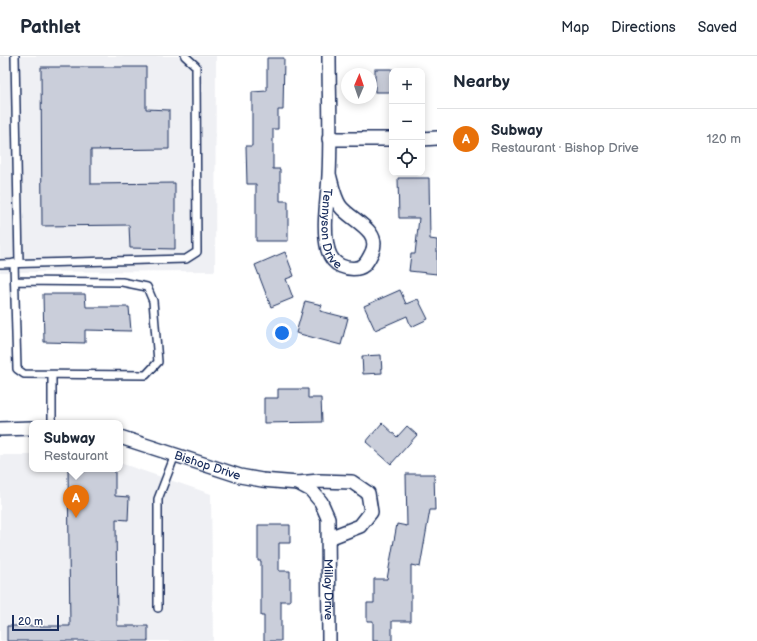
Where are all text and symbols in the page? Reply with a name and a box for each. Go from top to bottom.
text: Pathlet [20,16,81,39]
text: Map [561,19,589,36]
text: Directions [611,19,676,36]
text: Saved [698,19,737,36]
north arrow [341,68,377,104]
map controls [389,68,425,176]
button: + [389,68,425,104]
text: Nearby [453,72,510,92]
button: − [389,104,425,140]
text: Subway [491,121,543,140]
text: A [462,131,470,147]
text: 120 m [706,131,741,147]
button: locate [389,140,425,176]
text: Restaurant · Bishop Drive [491,140,639,156]
street label: Tennyson Drive [318,188,345,272]
your location [272,323,292,343]
popup [29,420,123,472]
text: Subway [44,429,95,448]
text: Restaurant [44,448,108,464]
street label: Bishop Drive [172,448,243,483]
pin: A [63,485,89,518]
street label: Millay Drive [321,559,336,620]
scale bar [12,613,59,632]
text: 20 m [18,615,43,628]

